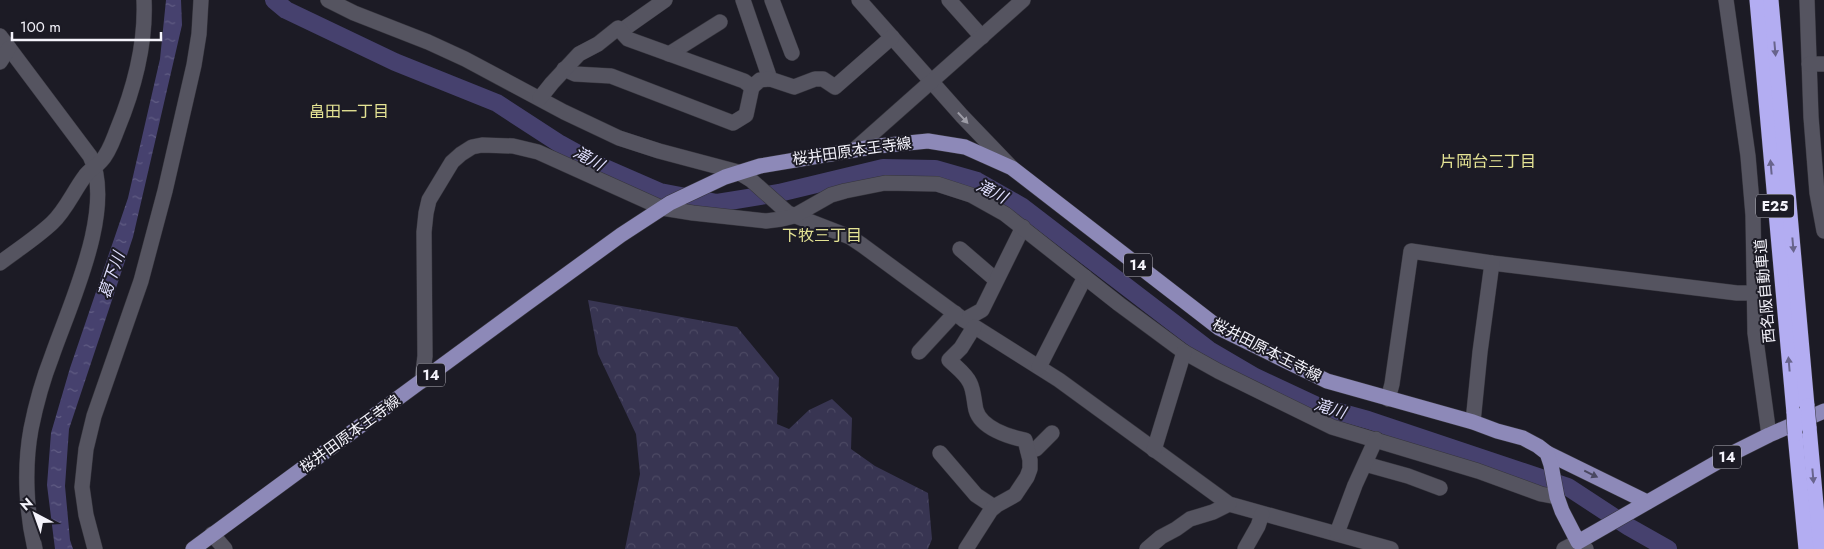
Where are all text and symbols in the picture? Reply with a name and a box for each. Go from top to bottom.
scale bar [12,10,161,42]
text: 100 m [20,16,61,38]
one-way arrow [1772,41,1780,57]
district label: 畠田一丁目 [309,100,389,123]
one-way arrow [957,111,969,123]
street label: 桜井田原本王寺線 [791,132,913,170]
water label: 滝川 [569,141,610,177]
district label: 片岡台三丁目 [1440,150,1536,173]
one-way arrow [1767,159,1775,175]
water label: 滝川 [972,174,1013,210]
road number: E25 [1756,195,1794,218]
district label: 下牧三丁目 [782,224,862,247]
street label: 西名阪自動車道 [1749,238,1781,344]
one-way arrow [1789,238,1797,254]
water label: 葛下川 [93,247,131,302]
road number: 14 [1124,254,1152,276]
street label: 桜井田原本王寺線 [1209,313,1325,387]
one-way arrow [1785,356,1793,372]
road number: 14 [417,364,445,386]
street label: 桜井田原本王寺線 [295,390,405,478]
water label: 滝川 [1311,393,1350,425]
road number: 14 [1713,446,1741,468]
one-way arrow [1810,468,1818,484]
one-way arrow [1584,471,1598,479]
north arrow [10,489,60,539]
text: N [16,493,37,515]

